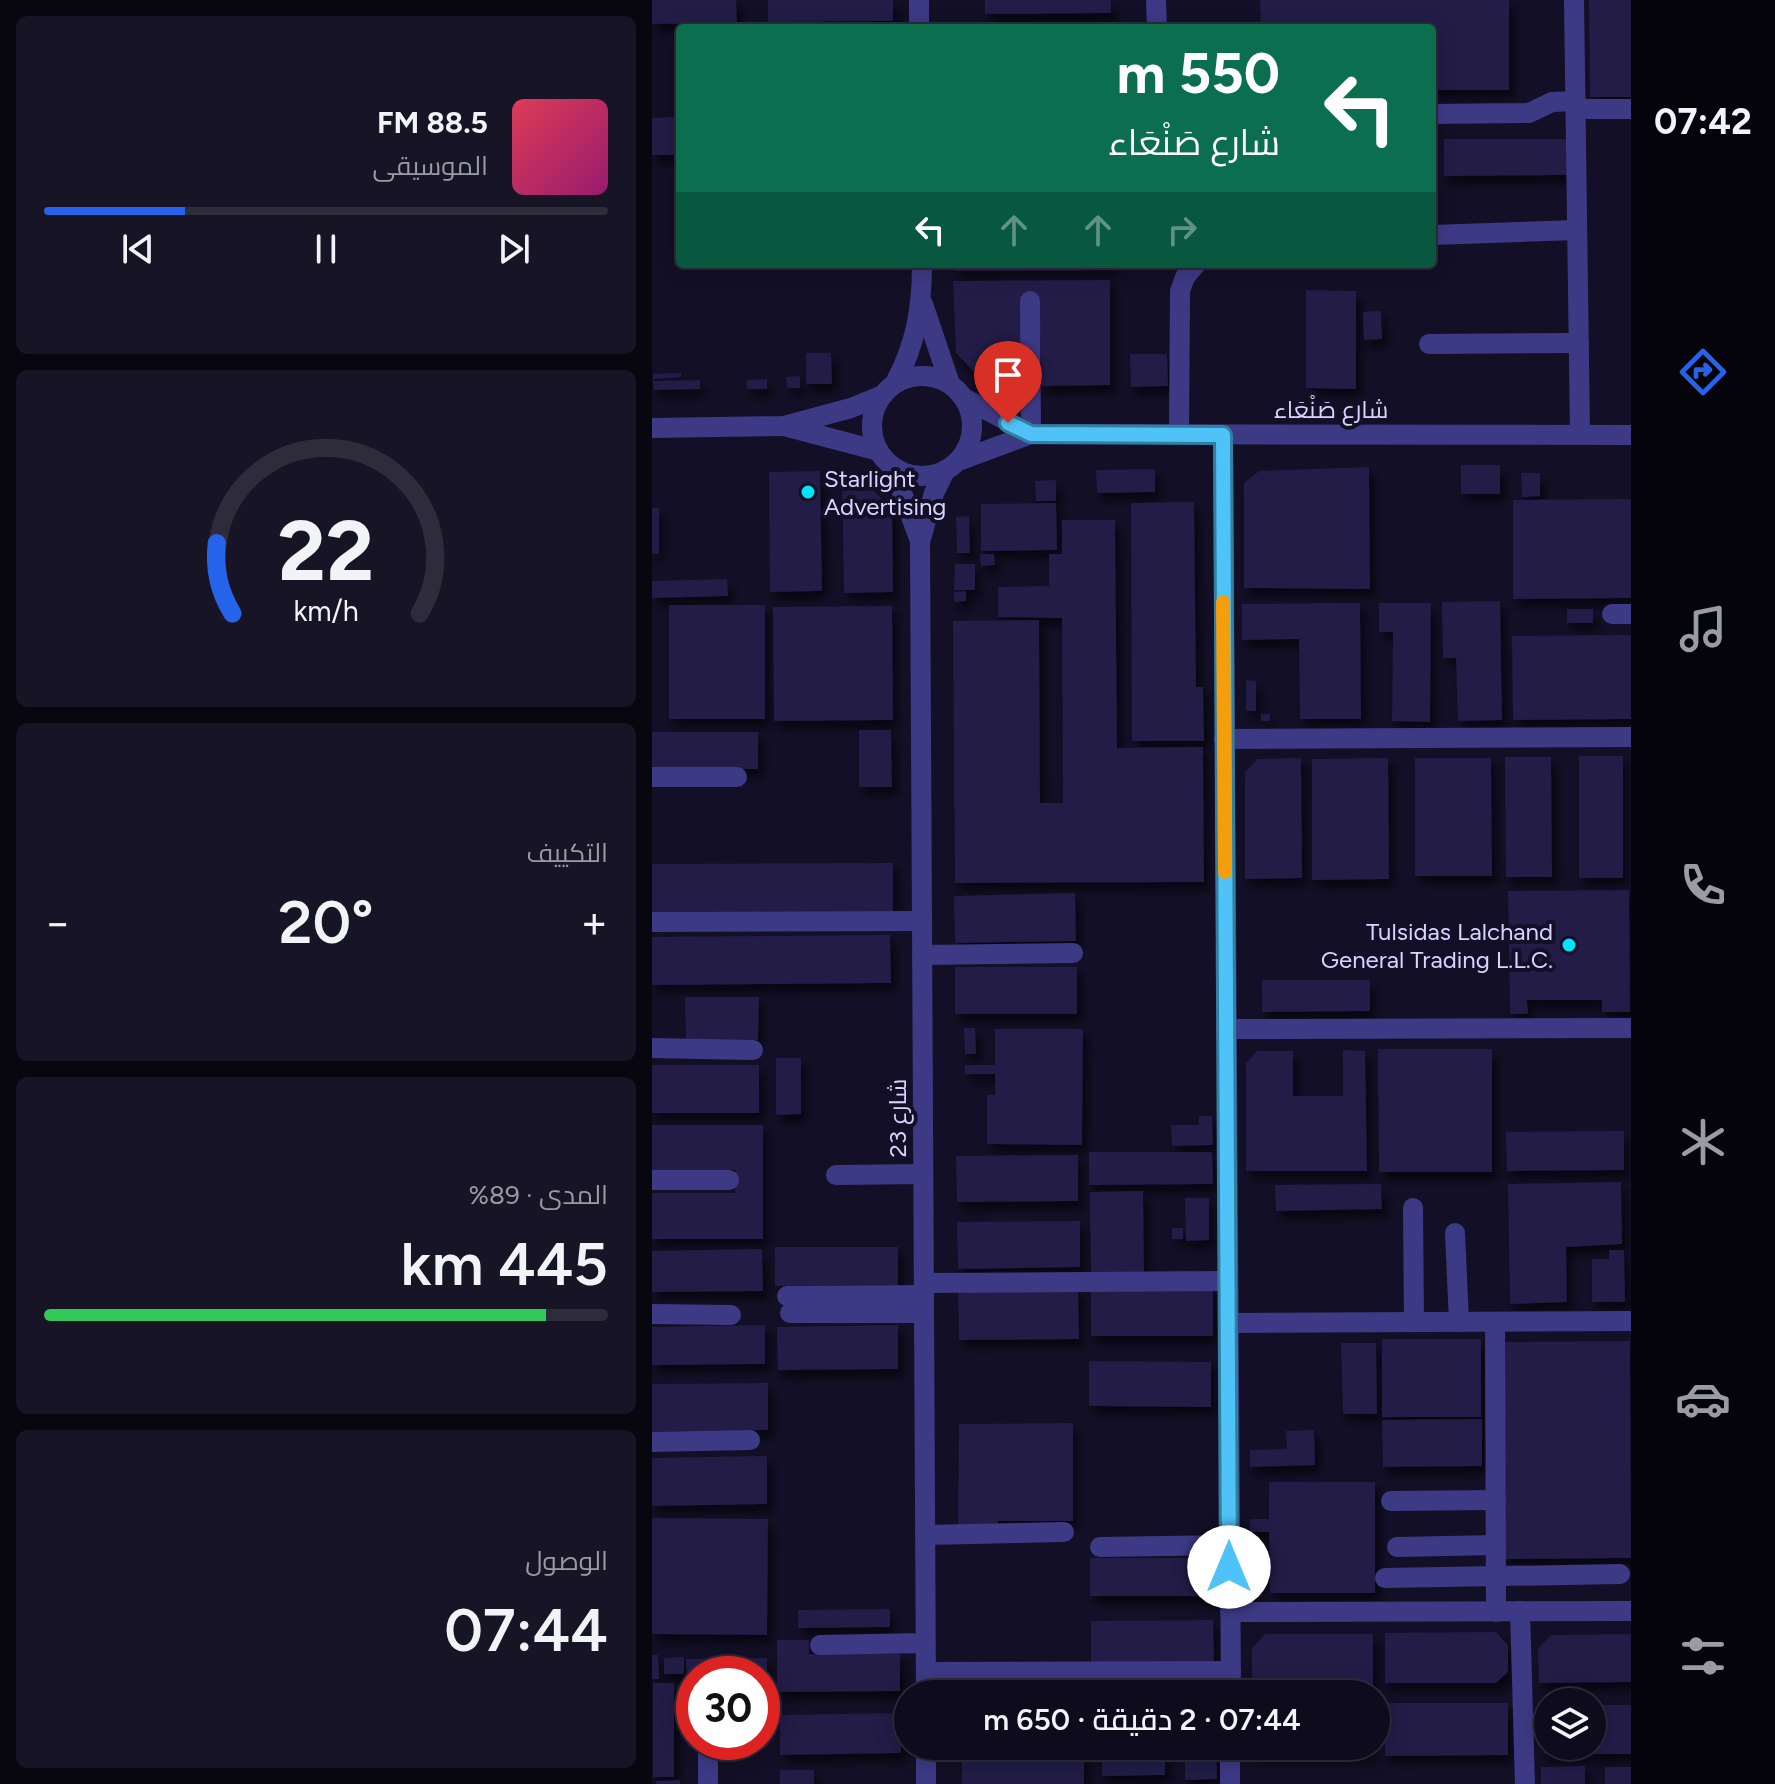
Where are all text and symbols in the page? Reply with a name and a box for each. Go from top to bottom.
text: 550 m [1116,40,1280,107]
icon: left [1308,56,1412,160]
text: 07:42 [1654,100,1752,143]
text: 88.5 FM [377,104,488,141]
text: شارع صَنْعَاء [1108,121,1280,164]
text: الموسيقى [373,150,488,182]
icon: left [908,208,952,252]
icon: ahead [992,208,1036,252]
icon: ahead [1076,208,1120,252]
icon: right [1160,208,1204,252]
icon: previous [116,227,160,271]
icon: pause [304,227,348,271]
icon: next [492,227,536,271]
pin [974,341,1042,423]
icon: directions [1675,344,1731,400]
icon: arrive [986,353,1030,397]
street label: شارع صَنْعَاء [1274,395,1388,426]
place label: Starlight Advertising [824,464,946,521]
marker: Starlight Advertising [799,483,817,501]
text: 22 [278,501,374,601]
text: km/h [293,595,359,629]
icon: music [1675,601,1731,657]
text: التكييف [526,837,608,869]
icon: phone [1675,857,1731,913]
text: 20° [278,886,374,958]
text: − [44,896,71,949]
text: + [581,896,608,949]
place label: Tulsidas Lalchand General Trading L.L.C. [1321,917,1553,974]
marker: Tulsidas Lalchand General Trading L.L.C. [1560,936,1578,954]
street label: شارع 23 [883,1079,914,1157]
icon: climate [1675,1114,1731,1170]
text: المدى · 89% [469,1179,608,1211]
text: 445 km [401,1228,608,1300]
icon: car [1675,1371,1731,1427]
position arrow [1187,1525,1271,1609]
text: الوصول [525,1545,608,1577]
text: 07:44 [444,1594,608,1666]
icon: filters [1675,1628,1731,1684]
speed limit sign: 30 [676,1656,780,1760]
map controls [1534,1688,1606,1760]
button: layers [1534,1688,1606,1760]
text: 07:44 · 2 دقيقة · 650 m [983,1701,1301,1738]

